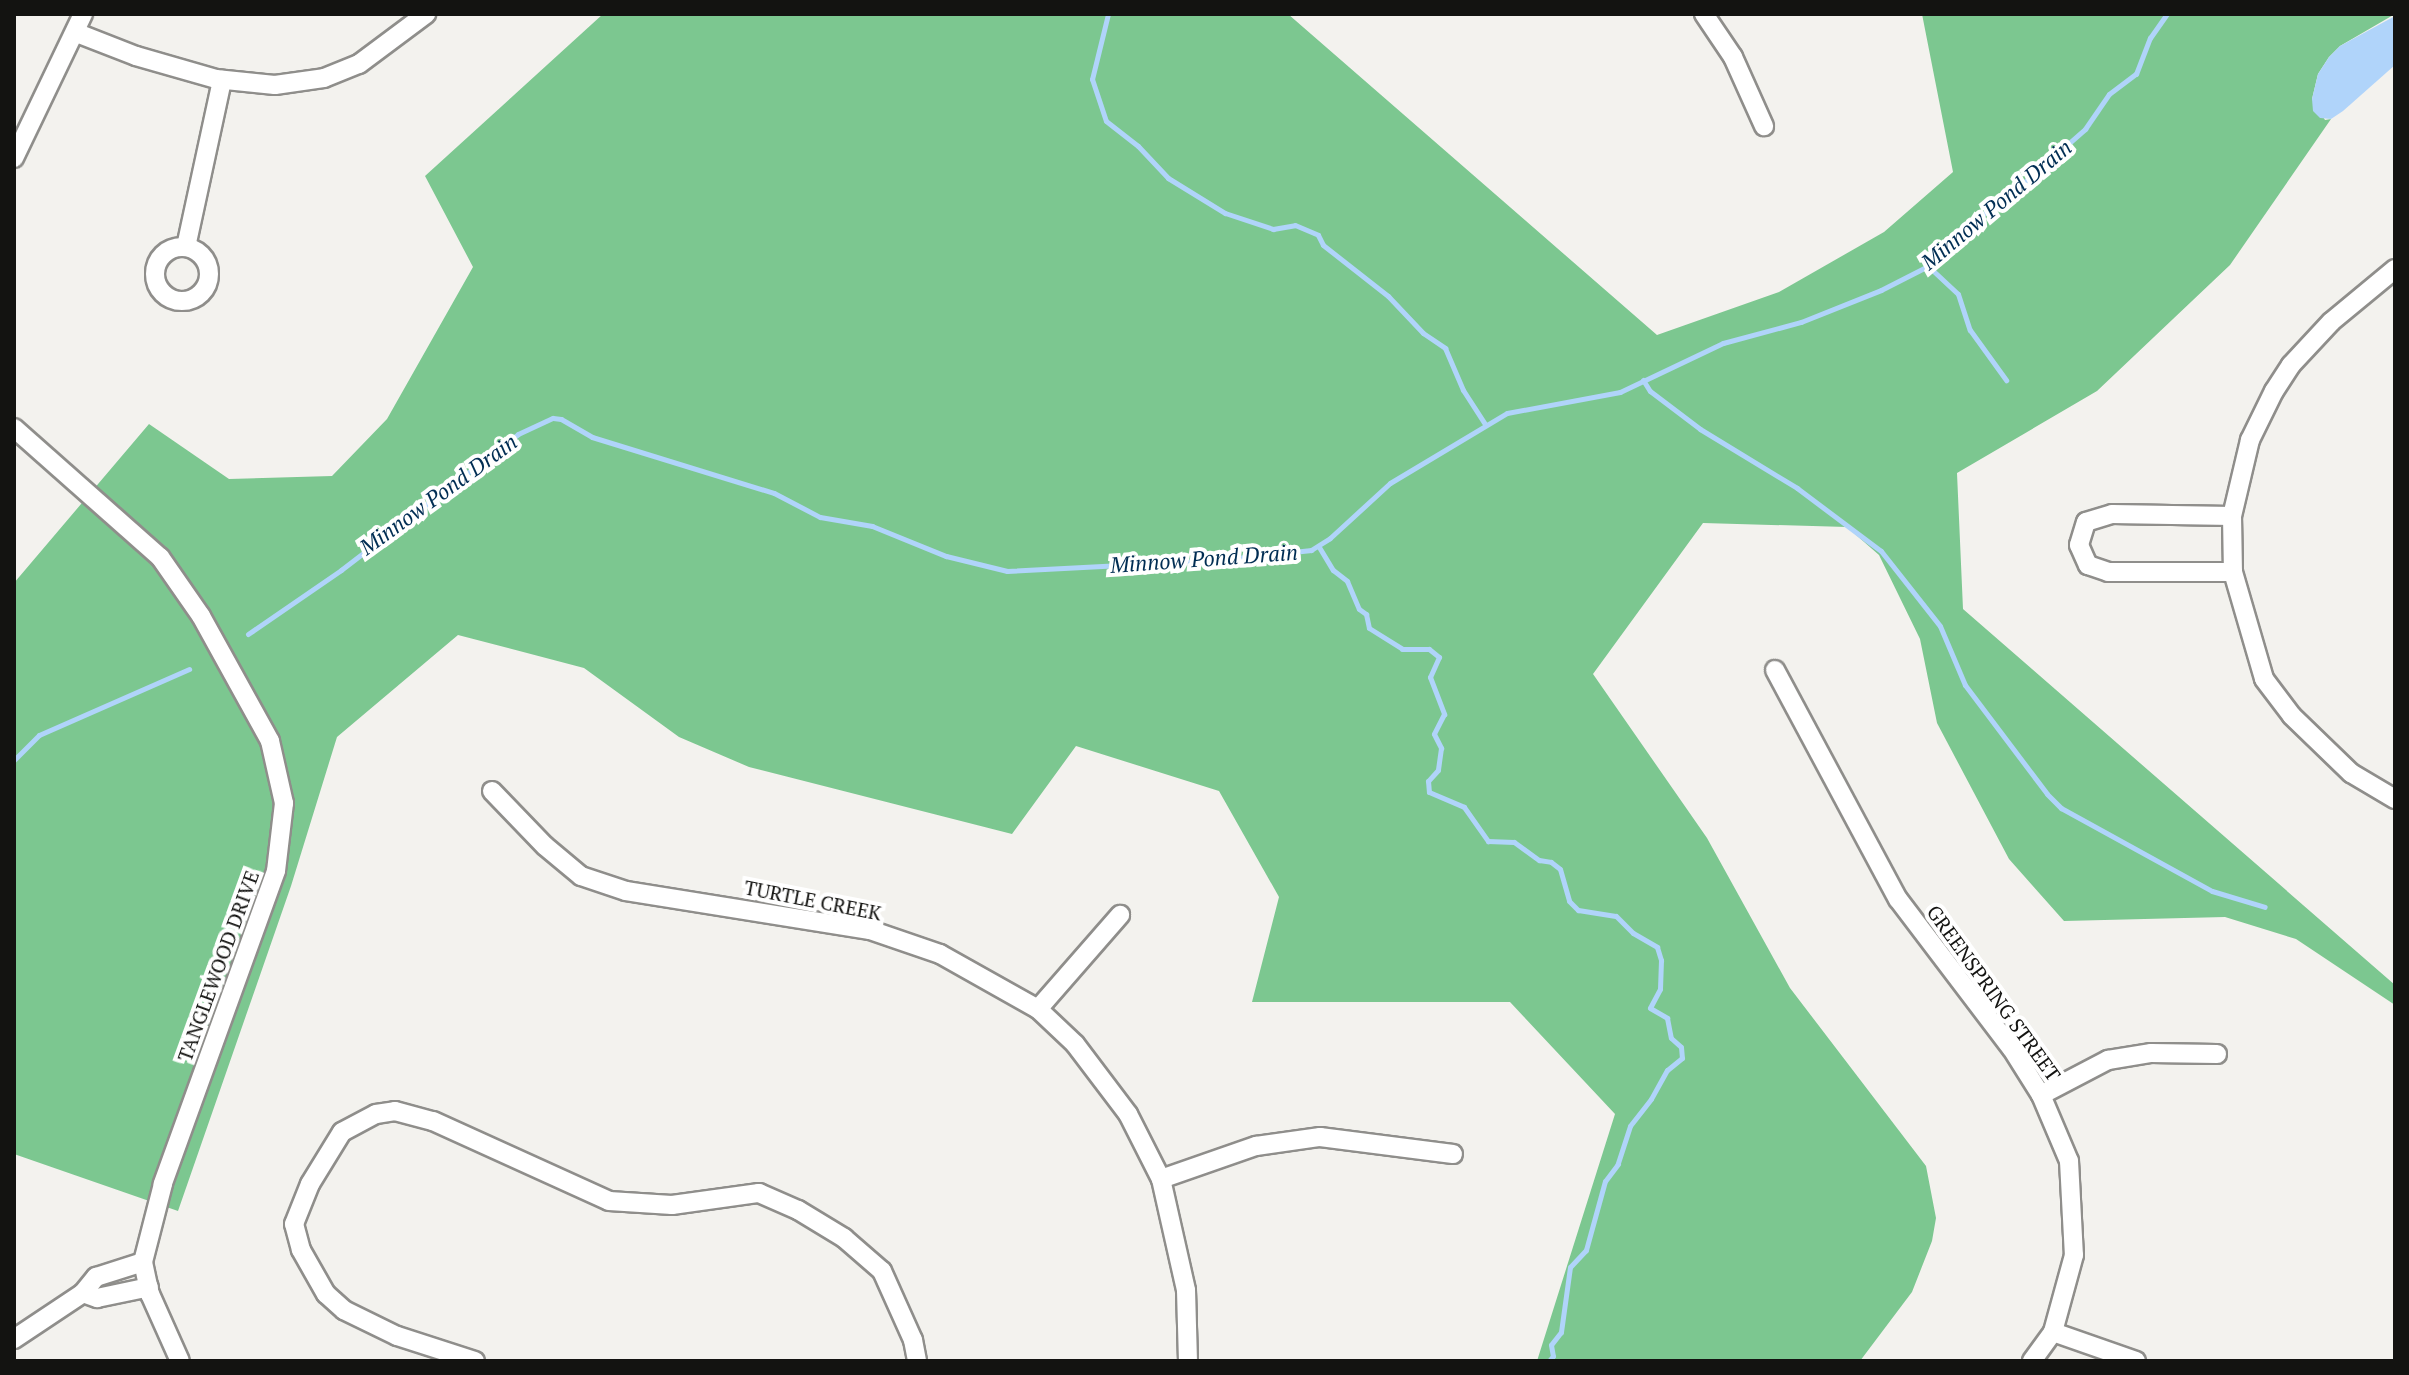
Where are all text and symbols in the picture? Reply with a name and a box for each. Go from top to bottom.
water label: Minnow Pond Drain [1915,133,2077,275]
water label: Minnow Pond Drain [354,428,522,560]
water label: Minnow Pond Drain [1109,538,1299,578]
street label: TANGLEWOOD DRIVE [172,867,264,1065]
street label: TURTLE CREEK [742,875,884,925]
street label: GREENSPRING STREET [1922,900,2066,1086]

